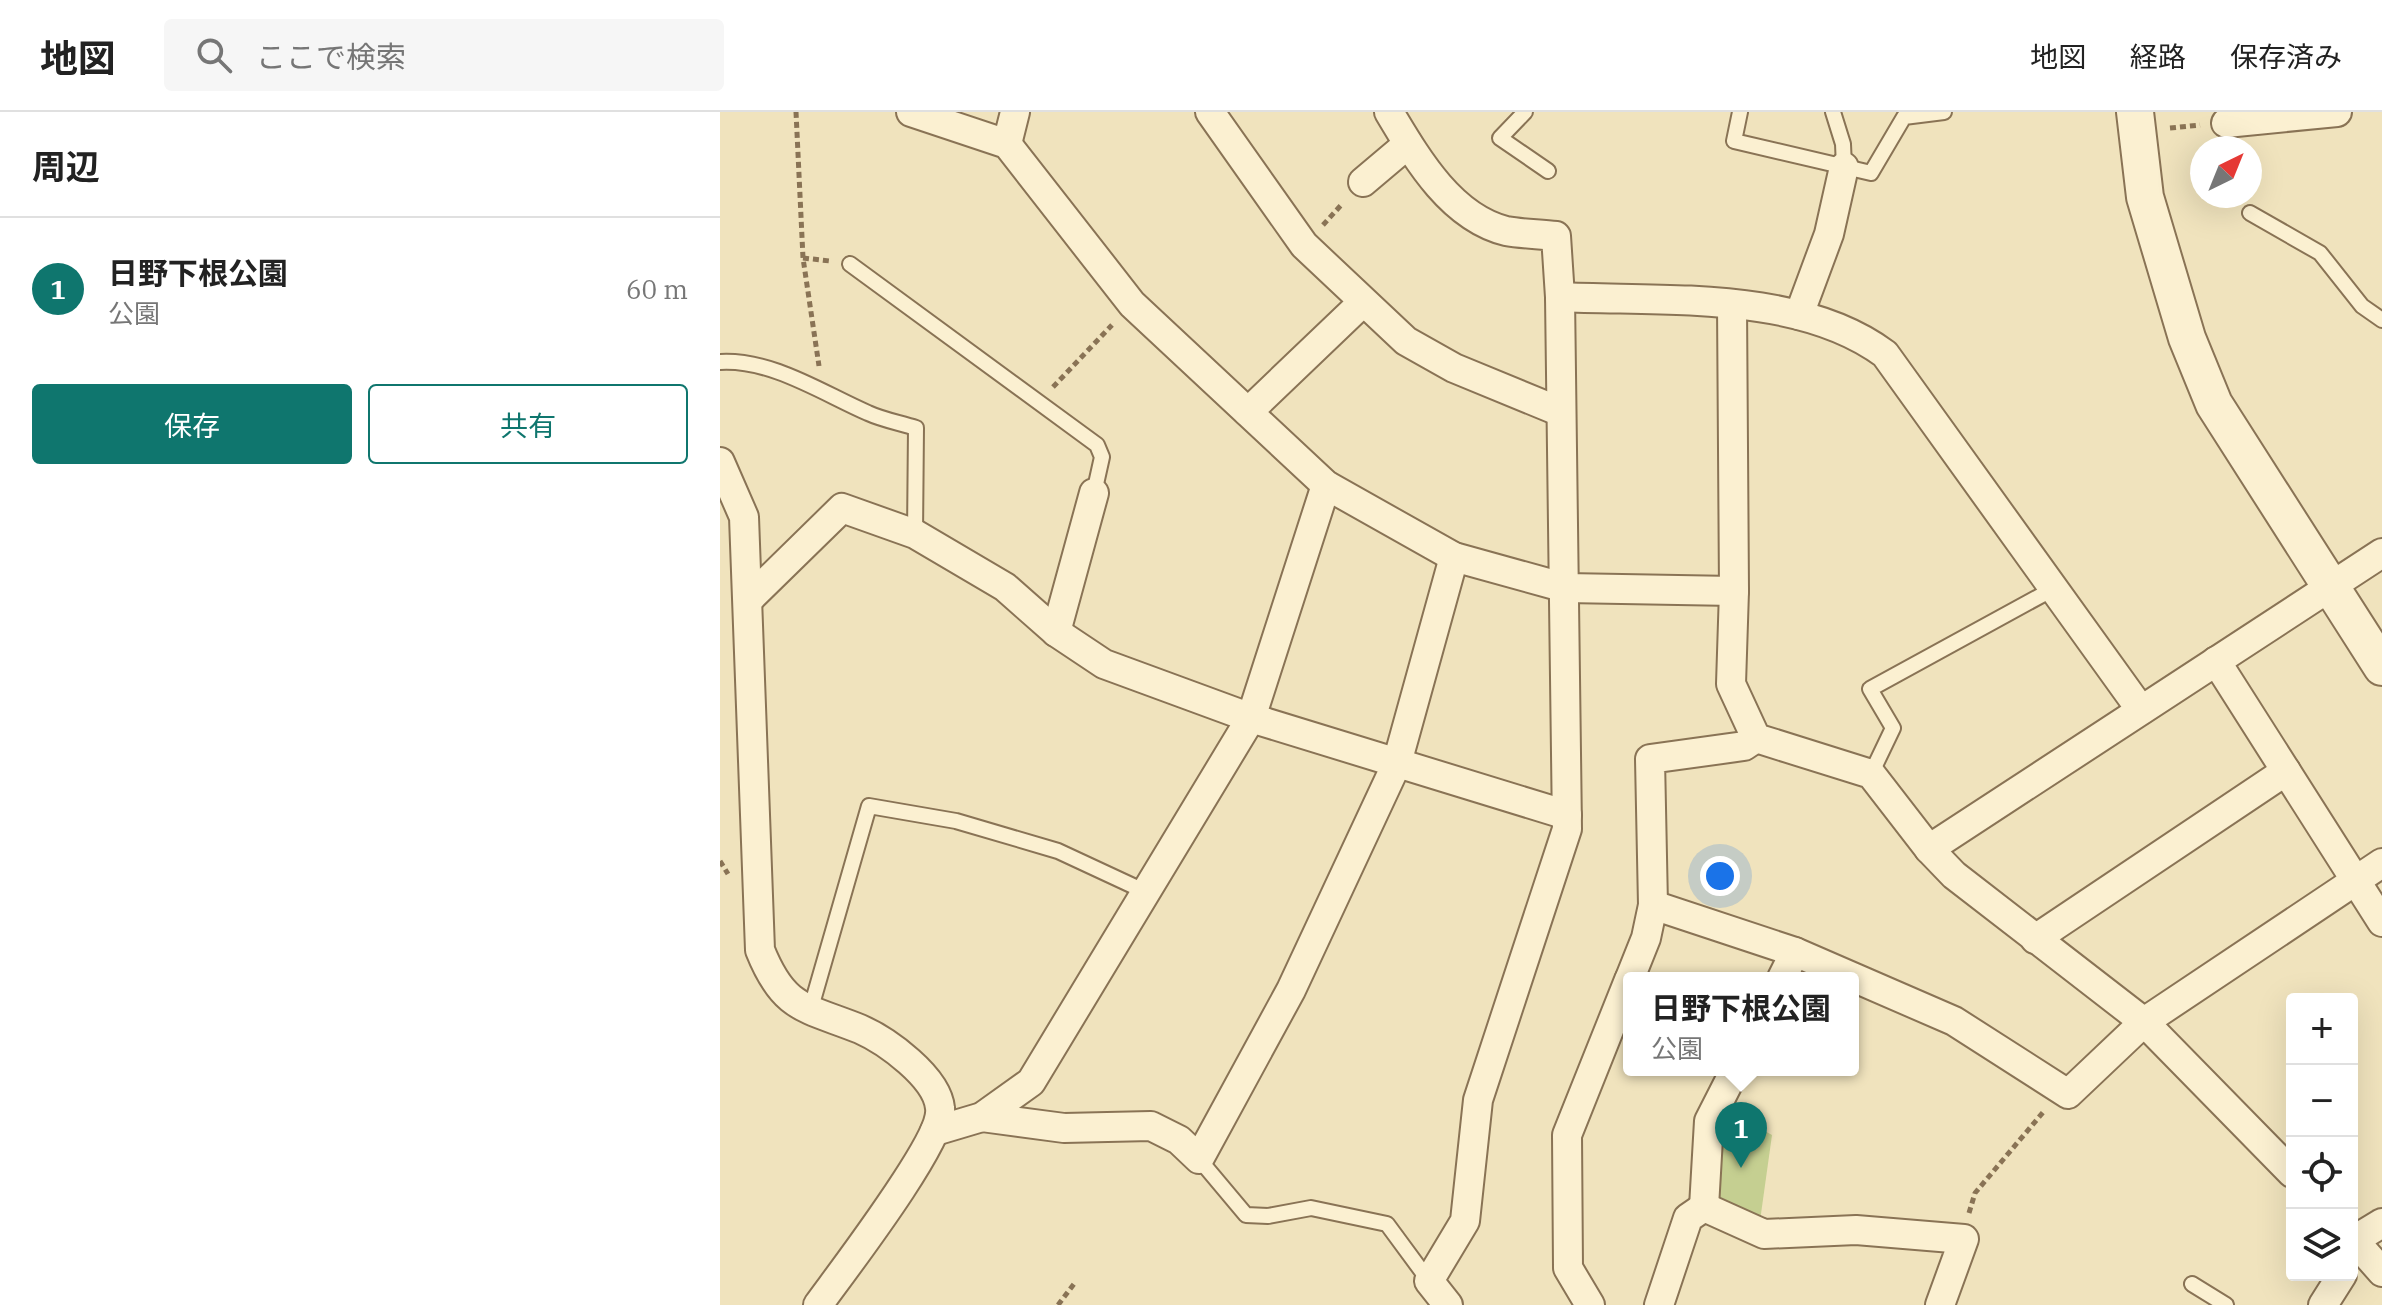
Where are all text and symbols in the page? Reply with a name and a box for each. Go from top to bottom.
search box [164,19,724,91]
text: 地図 [40,33,116,82]
icon: search [192,33,236,77]
text: ここで検索 [256,37,406,76]
text: 地図 [2030,38,2086,75]
text: 経路 [2130,38,2186,75]
text: 保存済み [2230,38,2342,75]
north arrow [2190,136,2262,208]
text: 周辺 [32,144,100,188]
text: 日野下根公園 [108,253,288,292]
text: 1 [50,272,66,306]
text: 60 m [626,272,688,306]
text: 公園 [108,296,160,330]
button: 保存 [32,384,352,464]
button: 共有 [368,384,688,464]
your location [1700,856,1740,896]
popup [1623,972,1859,1076]
text: 日野下根公園 [1651,988,1831,1027]
map controls [2286,993,2358,1281]
button: + [2286,993,2358,1065]
text: 公園 [1651,1031,1703,1065]
button: − [2286,1065,2358,1137]
pin: 1 [1715,1102,1767,1168]
button: locate [2286,1137,2358,1209]
button: layers [2286,1209,2358,1281]

